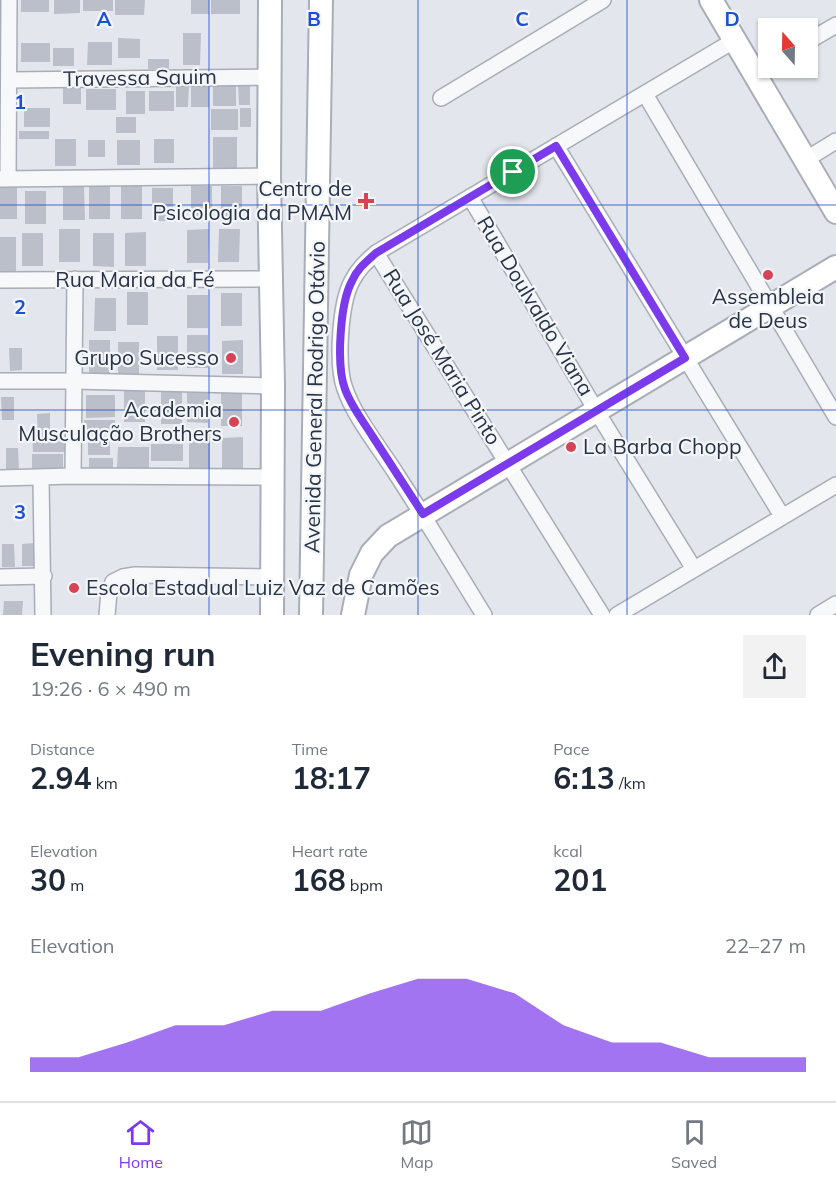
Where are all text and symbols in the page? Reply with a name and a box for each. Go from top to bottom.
text: A [97,6,112,31]
text: B [307,6,321,31]
text: C [515,6,529,31]
text: D [724,6,740,31]
north arrow [758,18,818,78]
map controls [758,18,818,78]
street label: Travessa Sauim [63,63,217,91]
text: 1 [14,89,26,114]
pin [487,146,538,197]
icon: arrive [496,155,529,188]
place label: Centro de Psicologia da PMAM [153,175,352,225]
marker: Centro de Psicologia da PMAM [357,192,375,210]
street label: Rua Doulvaldo Viana [472,211,600,400]
street label: Avenida General Rodrigo Otávio [298,241,330,553]
street label: Rua José Maria Pinto [378,264,508,449]
street label: Rua Maria da Fé [55,266,215,292]
marker: Assembleia de Deus [761,268,775,282]
place label: Assembleia de Deus [712,283,824,333]
text: 2 [14,294,26,319]
place label: Grupo Sucesso [74,344,219,370]
marker: Grupo Sucesso [224,351,238,365]
place label: Academia Musculação Brothers [18,396,222,446]
marker: Academia Musculação Brothers [227,415,241,429]
place label: La Barba Chopp [583,433,742,459]
marker: La Barba Chopp [564,440,578,454]
text: 3 [14,499,26,524]
place label: Escola Estadual Luiz Vaz de Camões [86,574,440,600]
marker: Escola Estadual Luiz Vaz de Camões [67,581,81,595]
text: Evening run [30,633,216,674]
button: share [743,635,806,698]
text: 19:26 · 6 × 490 m [30,676,191,701]
text: Distance [30,739,95,759]
text: Time [292,739,328,759]
text: Pace [553,739,589,759]
text: 2.94 [30,759,91,797]
text: 18:17 [292,759,371,797]
text: 6:13 [553,759,615,797]
text: km [91,773,118,793]
text: /km [615,773,646,793]
text: Elevation [30,841,98,861]
text: Heart rate [292,841,368,861]
text: kcal [553,841,583,861]
text: 30 [30,861,66,899]
text: 168 [292,861,346,899]
text: 201 [553,861,607,899]
text: m [66,875,84,895]
text: bpm [346,875,383,895]
text: Elevation [30,933,115,958]
text: 22–27 m [725,933,806,958]
tab: Home [119,1116,163,1172]
tab: Map [400,1116,433,1172]
tab: Saved [671,1116,717,1172]

